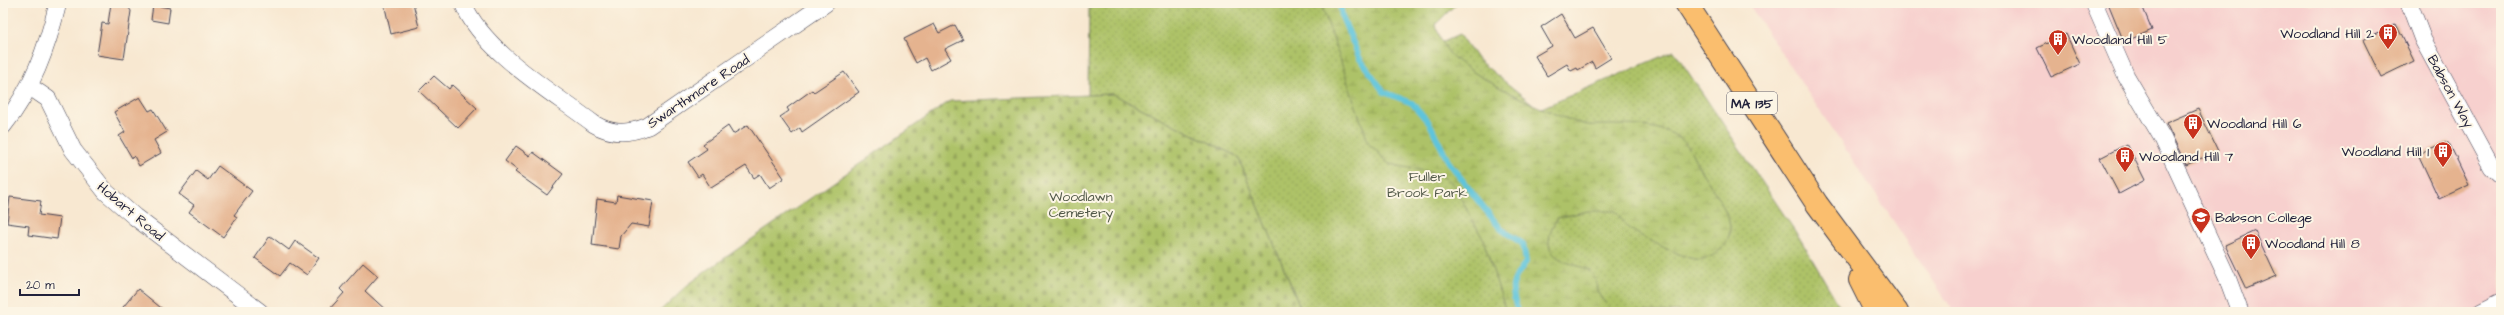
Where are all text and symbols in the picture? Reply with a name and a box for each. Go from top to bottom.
building icon: Woodland Hill 2 [2377,22,2399,50]
place label: Woodland Hill 2 [2280,24,2374,44]
building icon: Woodland Hill 5 [2047,28,2069,56]
place label: Woodland Hill 5 [2072,30,2168,50]
street label: Swarthmore Road [643,50,754,134]
street label: Babson Way [2422,51,2479,132]
road number: MA 135 [1727,92,1777,114]
building icon: Woodland Hill 6 [2182,112,2204,140]
place label: Woodland Hill 6 [2207,114,2302,134]
building icon: Woodland Hill 1 [2432,140,2454,168]
place label: Woodland Hill 1 [2341,142,2429,162]
building icon: Woodland Hill 7 [2114,145,2136,173]
place label: Woodland Hill 7 [2139,147,2234,167]
park label: Fuller Brook Park [1387,167,1467,203]
street label: Hobart Road [92,178,168,246]
park label: Woodlawn Cemetery [1049,187,1114,223]
school or university icon: Babson College [2190,206,2212,234]
place label: Babson College [2215,208,2312,228]
building icon: Woodland Hill 8 [2240,232,2262,260]
place label: Woodland Hill 8 [2265,234,2360,254]
scale bar [20,271,79,297]
text: 20 m [26,277,55,294]

